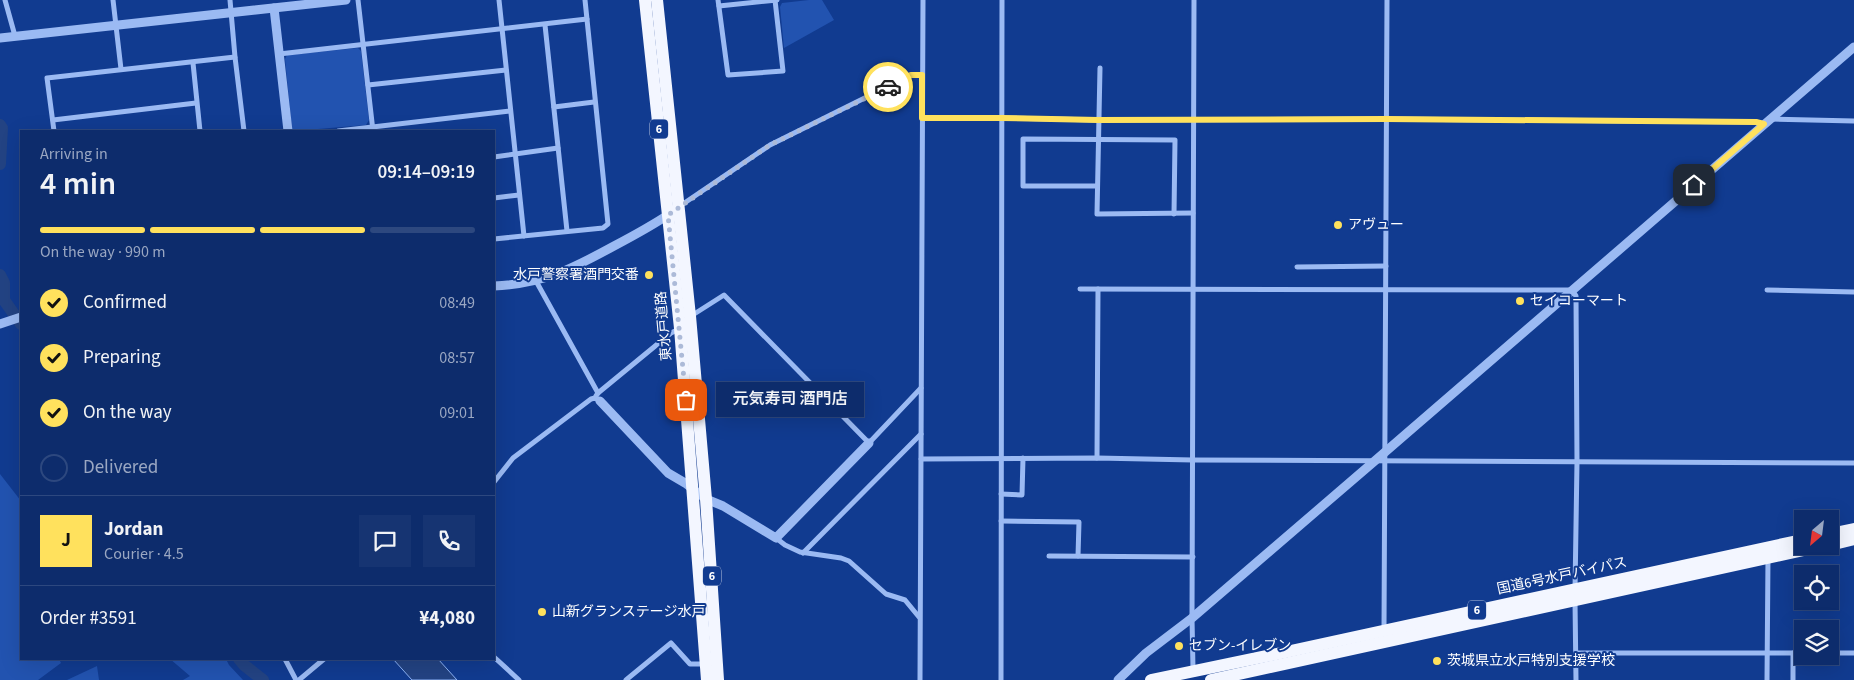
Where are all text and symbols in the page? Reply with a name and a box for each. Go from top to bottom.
courier [863,62,913,112]
icon: car [874,73,902,101]
road number: 6 [650,120,668,138]
text: Arriving in [40,143,108,165]
text: 09:14–09:19 [377,159,475,186]
text: 4 min [40,161,116,207]
pin [1673,164,1715,206]
icon: home [1680,171,1708,199]
place label: アヴュー [1348,215,1404,235]
marker: アヴュー [1332,219,1344,231]
text: On the way · 990 m [40,241,165,263]
place label: 水戸警察署酒門交番 [513,265,639,285]
marker: 水戸警察署酒門交番 [643,269,655,281]
icon: check [40,289,68,317]
text: Confirmed [83,289,167,316]
street label: 東水戸道路 [651,290,677,362]
place label: セイコーマート [1530,291,1628,311]
text: 08:49 [439,292,475,314]
marker: セイコーマート [1514,295,1526,307]
icon: check [40,344,68,372]
text: Preparing [83,344,161,371]
text: 08:57 [439,347,475,369]
pin [665,379,707,421]
callout: 元気寿司 酒門店 [716,382,864,418]
icon: bag [672,386,700,414]
text: 元気寿司 酒門店 [732,388,848,410]
icon: check [40,399,68,427]
text: On the way [83,399,172,426]
text: 09:01 [439,402,475,424]
text: Delivered [83,454,158,481]
north arrow [1794,510,1839,555]
map controls [1794,510,1839,665]
button: chat [359,515,411,567]
button: phone [423,515,475,567]
text: Jordan [104,516,163,543]
text: J [61,527,71,554]
text: Courier · 4.5 [104,543,184,565]
street label: 国道6号水戸バイパス [1495,552,1629,600]
button: locate [1794,565,1839,610]
road number: 6 [703,566,721,586]
road number: 6 [1468,600,1486,620]
place label: 山新グランステージ水戸 [552,602,705,622]
text: Order #3591 [40,605,137,632]
text: ¥4,080 [419,605,475,632]
marker: 山新グランステージ水戸 [536,606,548,618]
button: layers [1794,620,1839,665]
place label: セブン-イレブン [1189,636,1291,656]
marker: セブン-イレブン [1173,640,1185,652]
place label: 茨城県立水戸特別支援学校 [1447,651,1615,671]
marker: 茨城県立水戸特別支援学校 [1431,655,1443,667]

